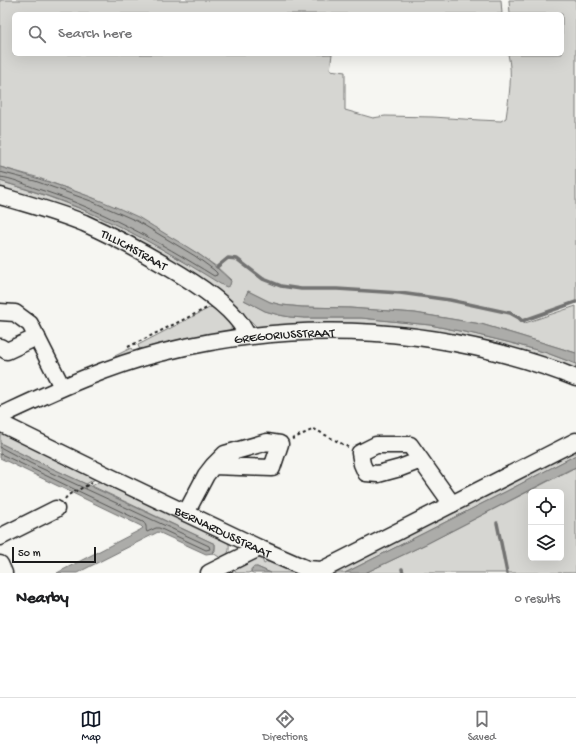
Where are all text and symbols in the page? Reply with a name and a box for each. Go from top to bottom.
search box [12,12,564,56]
icon: search [26,23,48,45]
text: Search here [58,25,132,43]
street label: TILLICHSTRAAT [97,227,170,275]
street label: GREGORIUSSTRAAT [233,326,335,348]
map controls [528,489,564,561]
button: locate [528,489,564,525]
street label: BERNARDUSSTRAAT [171,503,274,563]
button: layers [528,525,564,561]
scale bar [12,545,96,564]
text: 50 m [18,548,40,560]
text: Nearby [16,589,69,609]
text: 0 results [514,592,560,607]
tab: Map [80,708,102,744]
tab: Directions [263,708,307,744]
tab: Saved [468,708,496,744]

